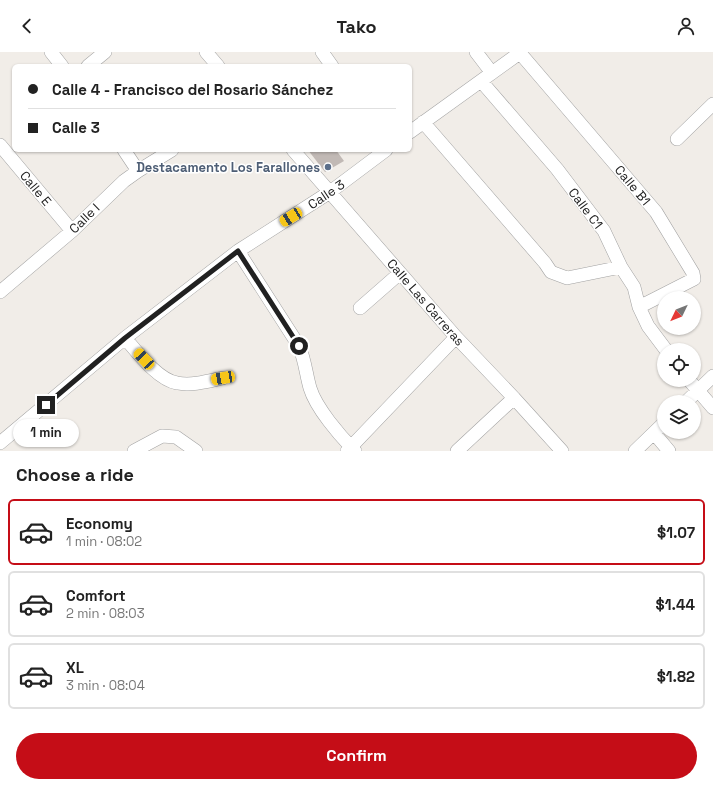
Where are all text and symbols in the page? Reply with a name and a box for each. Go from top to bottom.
icon: back [16,15,38,37]
text: Tako [336,15,377,38]
icon: person [675,15,697,37]
text: Calle 4 - Francisco del Rosario Sánchez [52,80,333,99]
text: Calle 3 [52,118,100,137]
place label: Destacamento Los Farallones [136,159,320,176]
marker: Destacamento Los Farallones [323,162,333,172]
street label: Calle B1 [611,162,654,209]
street label: Calle E [16,167,55,209]
street label: Calle 3 [304,176,348,213]
street label: Calle C1 [565,184,607,232]
street label: Calle I [65,200,103,237]
car [278,206,304,228]
street label: Calle Las Carreras [383,255,468,350]
north arrow [657,291,701,335]
map controls [657,291,701,439]
route start [290,337,308,355]
button: locate [657,343,701,387]
car [131,346,157,372]
car [210,370,236,386]
button: layers [657,395,701,439]
route end [37,396,55,414]
callout: 1 min [13,419,79,447]
text: 1 min [30,424,62,441]
text: Choose a ride [16,463,134,486]
icon: car [18,514,54,550]
text: Economy [66,514,133,533]
text: $1.07 [657,523,695,542]
text: 1 min · 08:02 [66,533,142,550]
icon: car [18,586,54,622]
text: Comfort [66,586,126,605]
text: $1.44 [656,595,695,614]
text: 2 min · 08:03 [66,605,145,622]
icon: car [18,658,54,694]
text: XL [66,658,84,677]
text: $1.82 [657,667,695,686]
text: 3 min · 08:04 [66,677,145,694]
button: Confirm [16,733,697,779]

